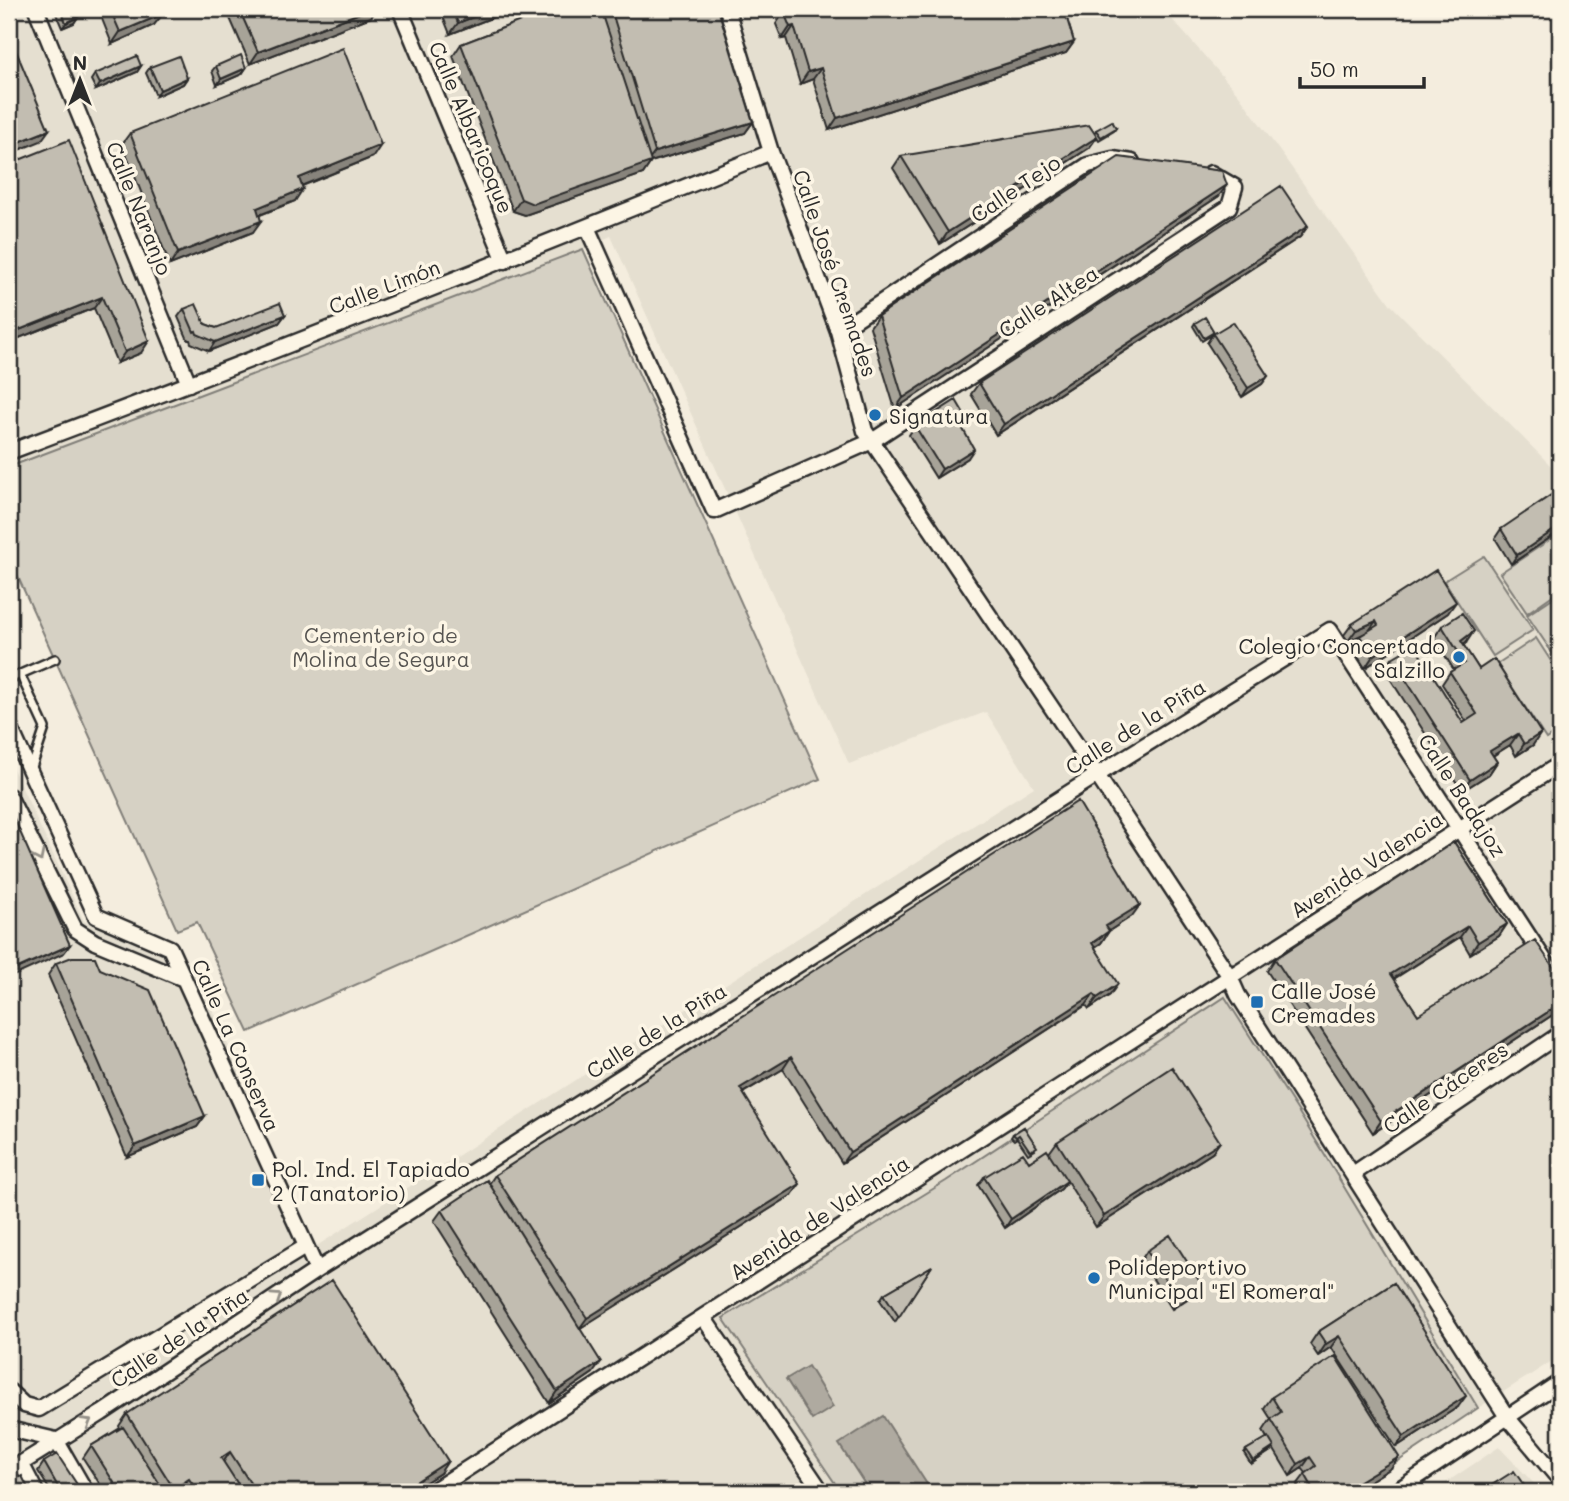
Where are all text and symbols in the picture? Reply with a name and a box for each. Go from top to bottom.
street label: Calle Albaricoque [424,37,520,217]
north arrow [46,46,116,116]
scale bar [1300,46,1424,90]
text: N [73,50,87,75]
text: 50 m [1310,55,1359,82]
street label: Calle Naranjo [101,137,179,279]
street label: Calle Tejo [965,148,1065,228]
street label: Calle José Cremades [788,166,884,380]
street label: Calle Limón [325,252,443,320]
street label: Calle Altea [993,259,1103,343]
place label: Signatura [889,402,989,429]
marker: Signatura [867,407,883,423]
park label: Cementerio de Molina de Segura [292,621,470,672]
place label: Colegio Concertado Salzillo [1238,632,1445,683]
marker: Colegio Concertado Salzillo [1451,649,1467,665]
street label: Calle de la Piña [1060,672,1210,780]
street label: Calle Badajoz [1413,728,1513,862]
street label: Avenida Valencia [1285,805,1447,923]
one-way arrow [31,850,45,862]
street label: Calle La Conserva [187,954,287,1136]
street label: Calle de la Piña [581,976,731,1084]
place label: Calle José Cremades [1271,977,1377,1028]
marker: Calle José Cremades [1249,994,1265,1010]
street label: Calle Cáceres [1377,1035,1513,1139]
street label: Avenida de Valencia [724,1149,914,1285]
place label: Pol. Ind. El Tapiado 2 (Tanatorio) [272,1155,470,1206]
marker: Pol. Ind. El Tapiado 2 (Tanatorio) [250,1172,266,1188]
place label: Polideportivo Municipal "El Romeral" [1108,1253,1334,1304]
marker: Polideportivo Municipal "El Romeral" [1086,1270,1102,1286]
street label: Calle de la Piña [105,1281,253,1393]
one-way arrow [269,1292,282,1305]
one-way arrow [80,1417,93,1430]

